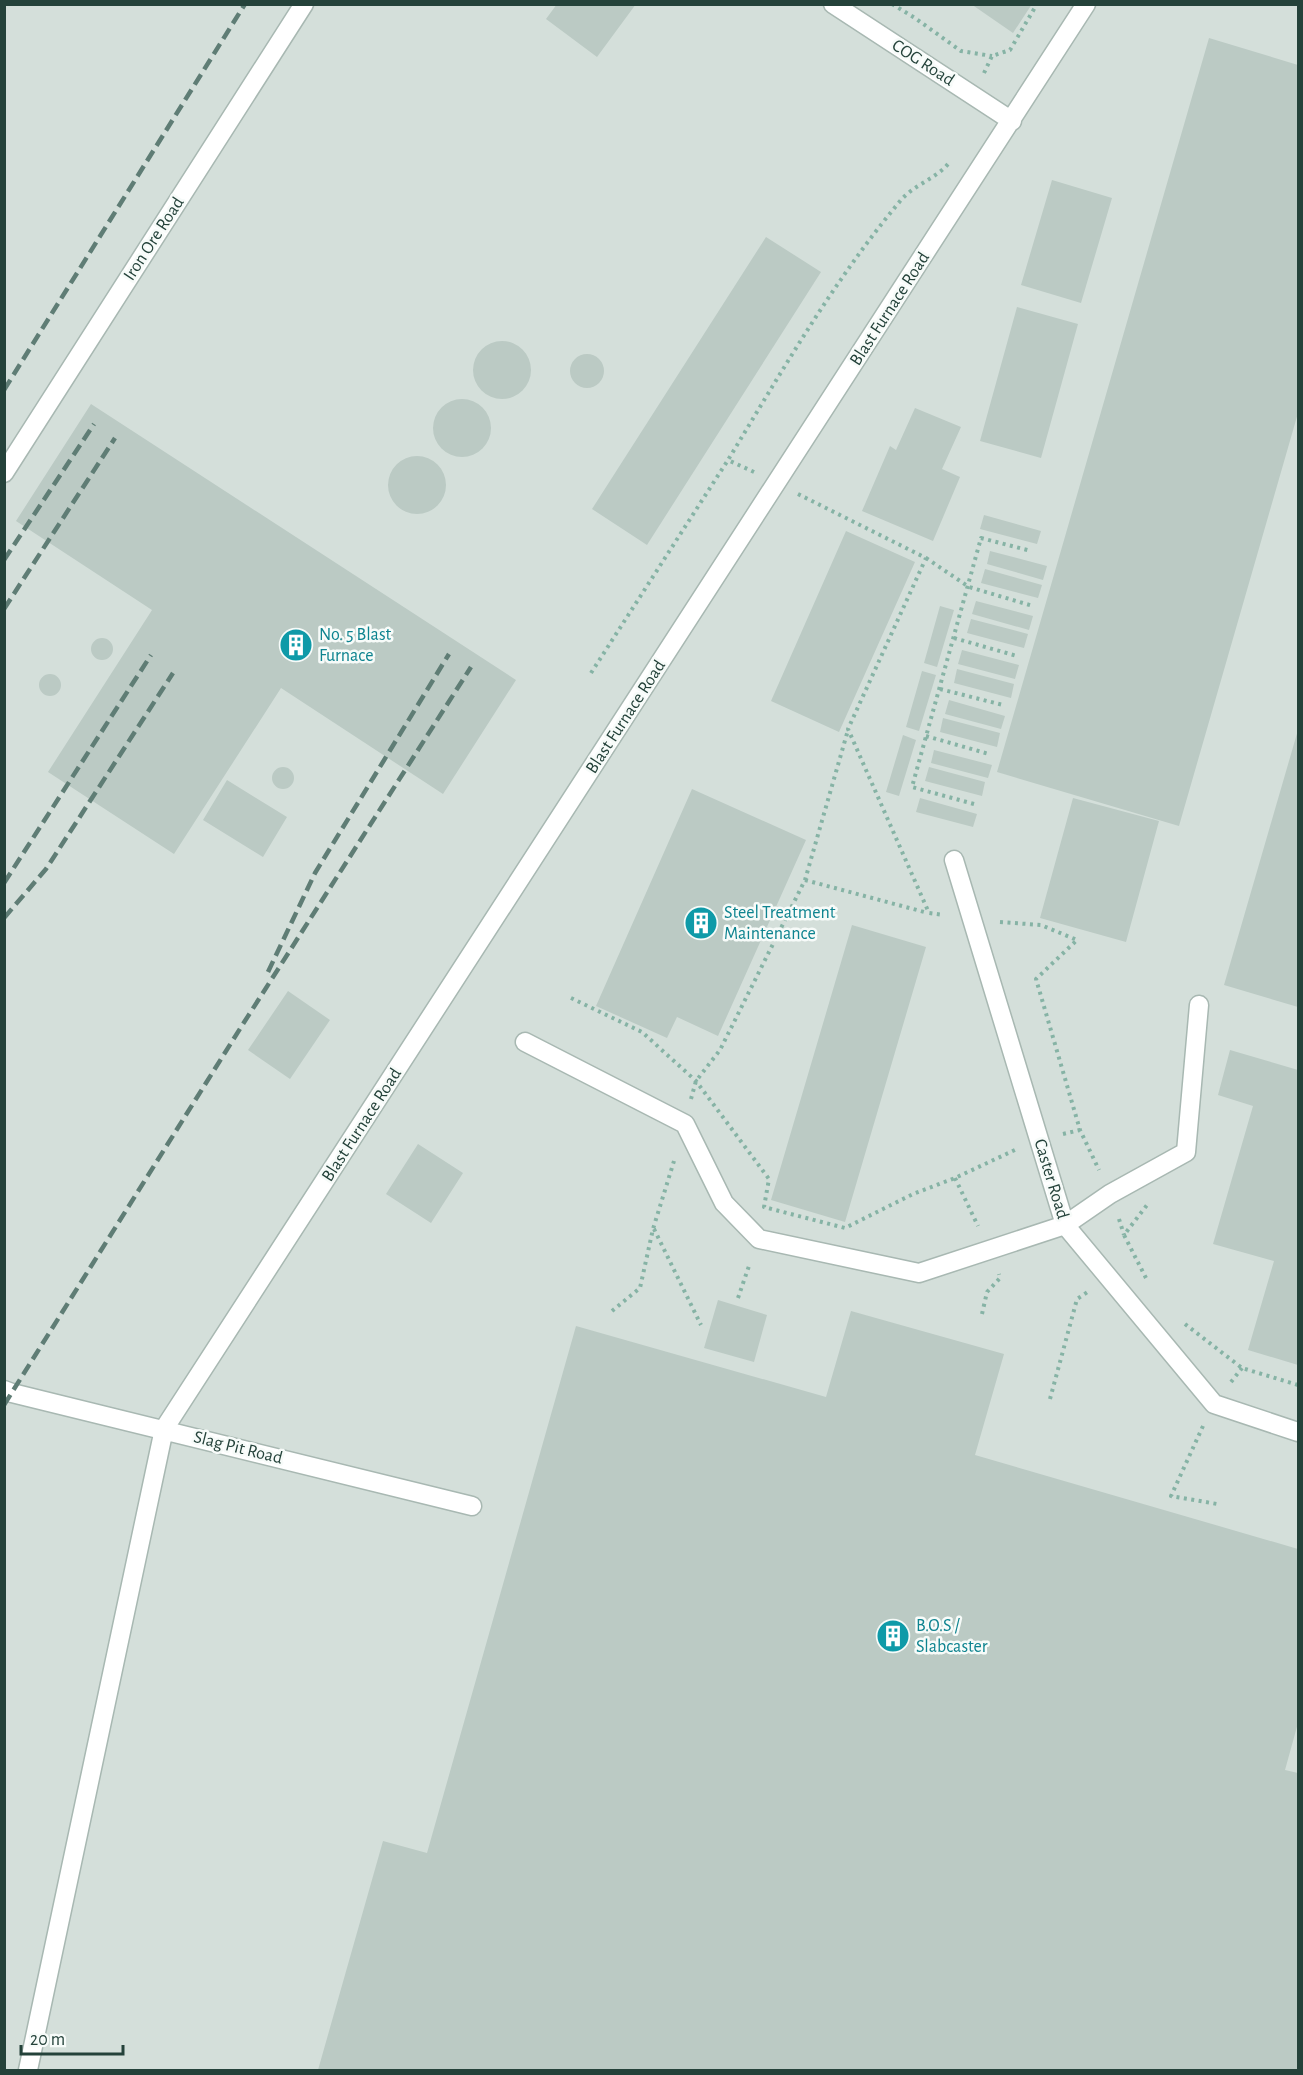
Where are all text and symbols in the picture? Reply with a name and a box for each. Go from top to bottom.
street label: COG Road [889,36,957,90]
street label: Iron Ore Road [120,194,188,284]
street label: Blast Furnace Road [847,249,933,369]
place label: No. 5 Blast Furnace [319,626,392,665]
building icon: No. 5 Blast Furnace [278,627,314,663]
street label: Blast Furnace Road [583,657,669,777]
place label: Steel Treatment Maintenance [724,904,836,943]
building icon: Steel Treatment Maintenance [683,905,719,941]
street label: Blast Furnace Road [319,1065,405,1185]
street label: Caster Road [1030,1137,1072,1221]
street label: Slag Pit Road [192,1428,284,1468]
place label: B.O.S / Slabcaster [916,1617,988,1656]
building icon: B.O.S / Slabcaster [875,1618,911,1654]
scale bar [21,2018,123,2056]
text: 20 m [30,2031,65,2049]

